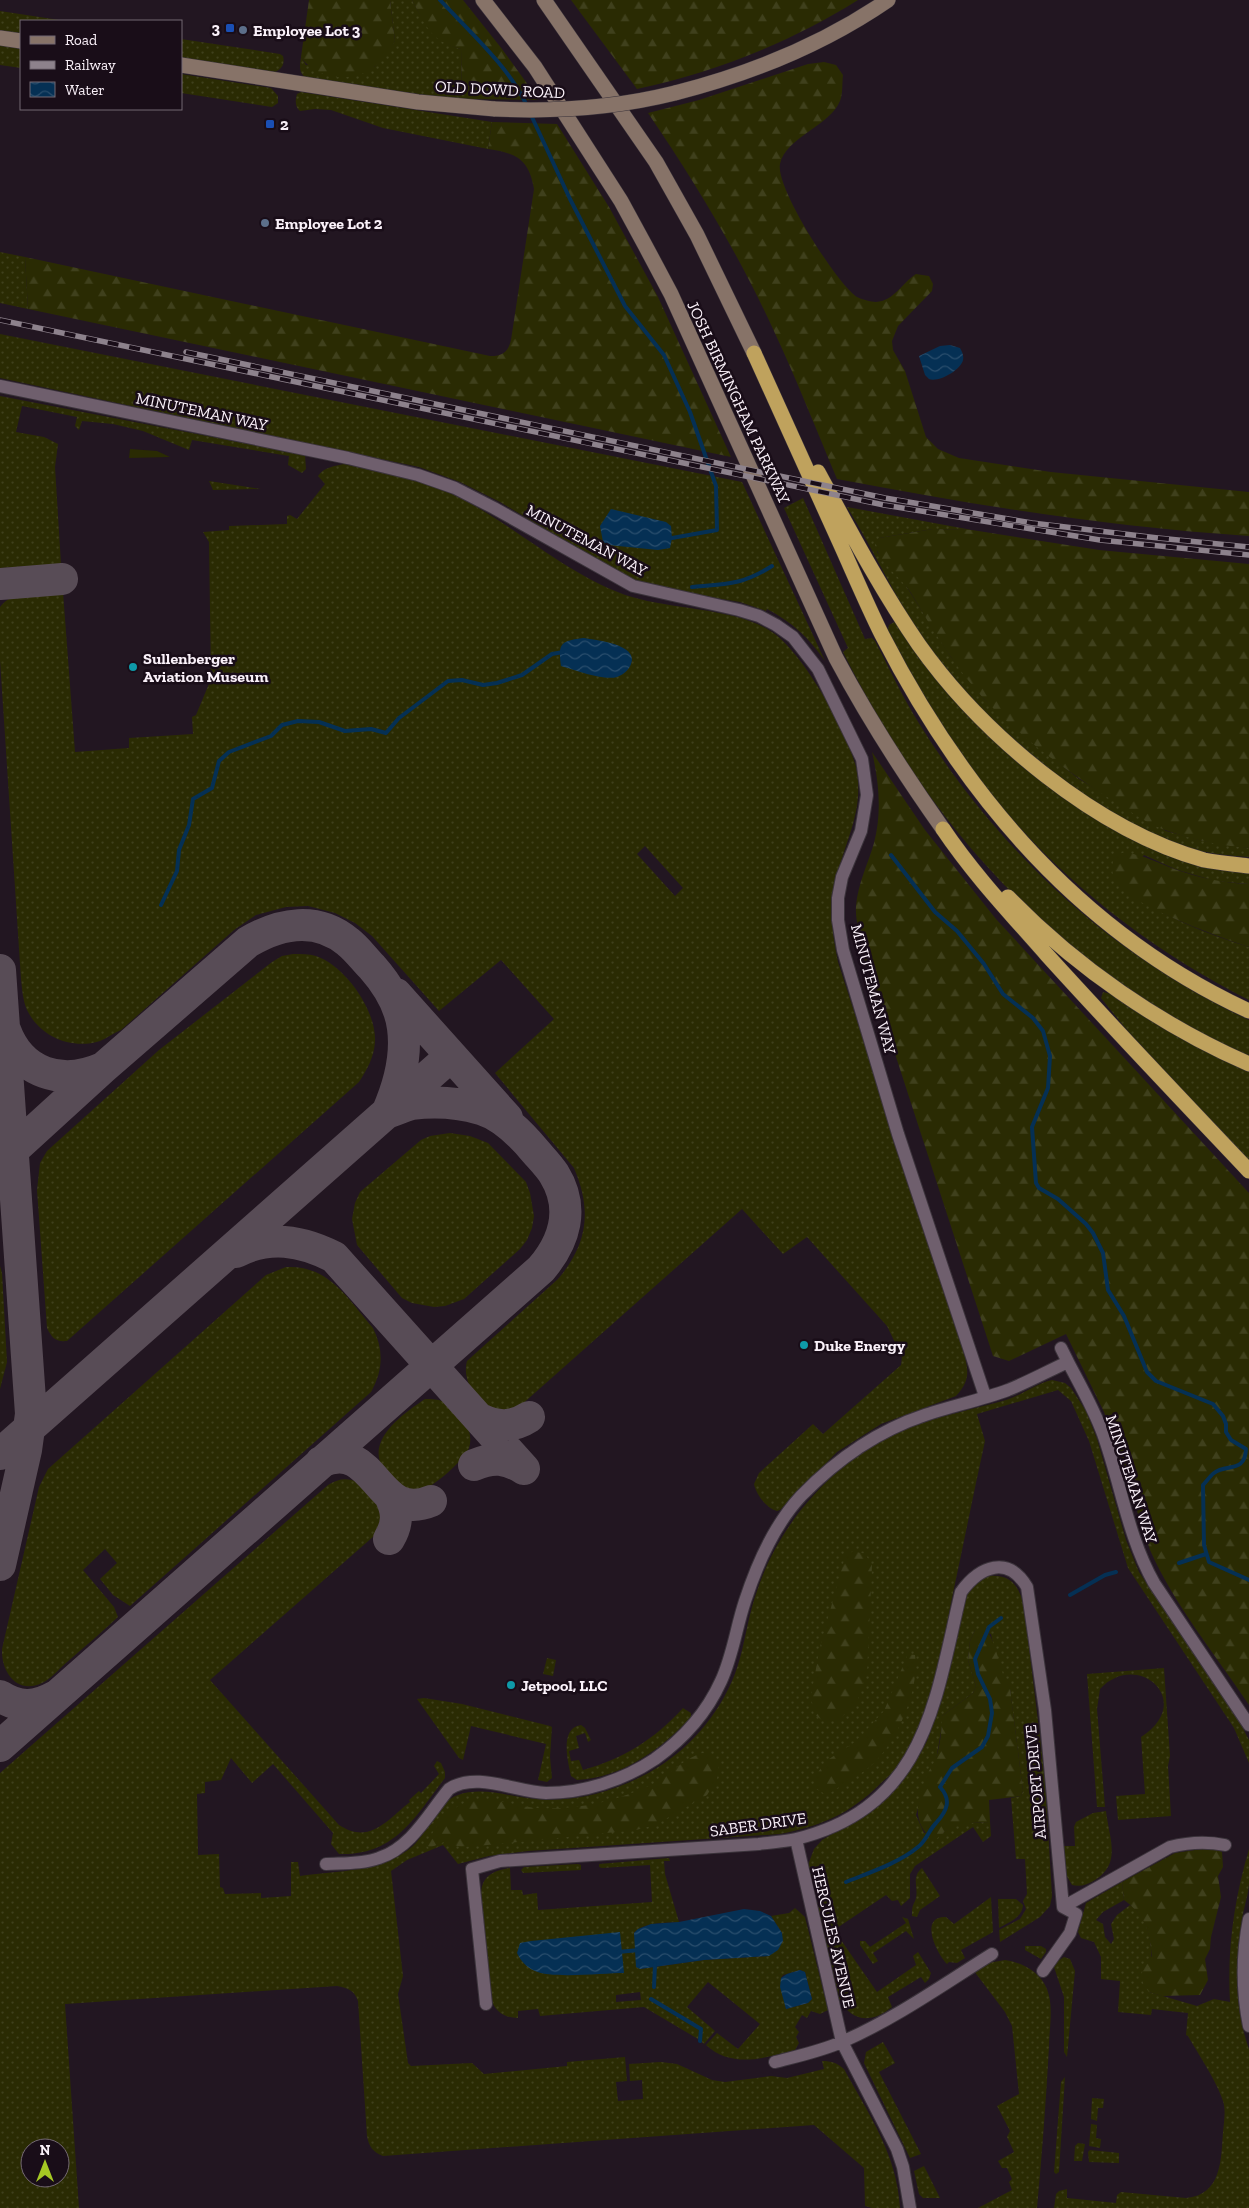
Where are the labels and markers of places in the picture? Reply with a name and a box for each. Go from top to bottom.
place label: 3 [211,19,220,38]
place label: Employee Lot 3 [253,21,361,40]
marker: 3 [224,22,236,34]
marker: Employee Lot 3 [237,24,249,36]
place label: 2 [280,115,289,134]
marker: 2 [264,118,276,130]
place label: Employee Lot 2 [275,214,383,233]
marker: Employee Lot 2 [259,217,271,229]
place label: Sullenberger Aviation Museum [143,649,268,686]
marker: Sullenberger Aviation Museum [127,661,139,673]
place label: Duke Energy [814,1336,906,1355]
marker: Duke Energy [798,1339,810,1351]
place label: Jetpool, LLC [521,1676,608,1695]
marker: Jetpool, LLC [505,1679,517,1691]

